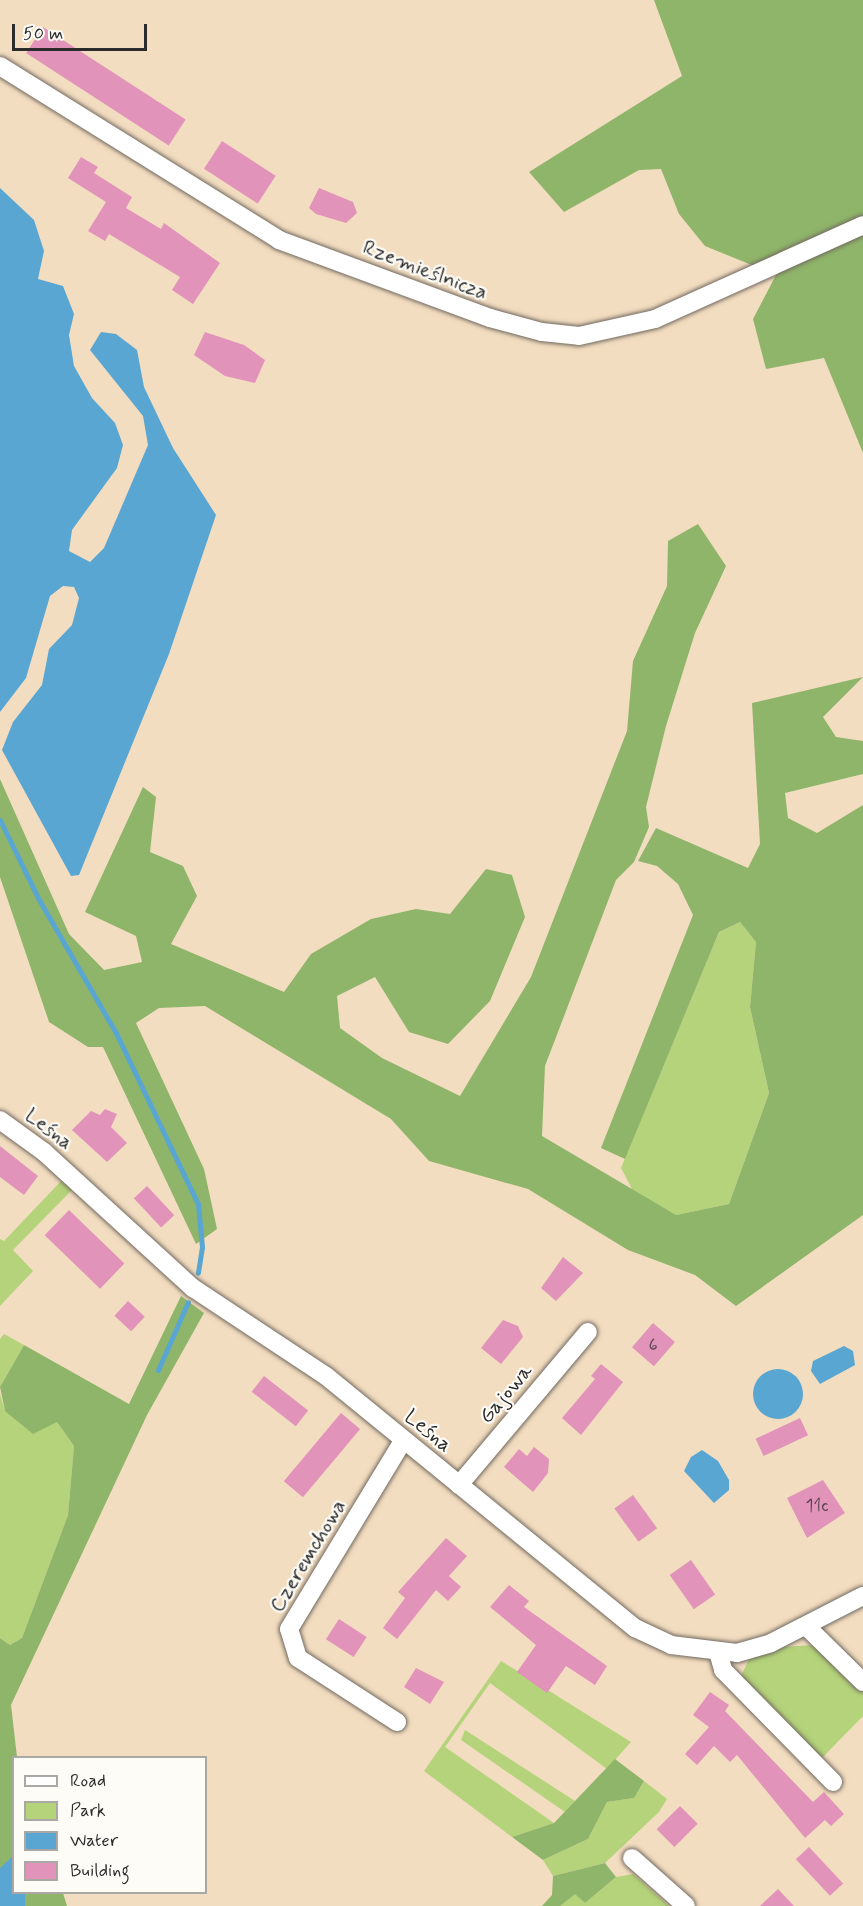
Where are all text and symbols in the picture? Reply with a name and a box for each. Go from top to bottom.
scale bar [15,12,150,50]
text: 50 m [23,22,63,46]
street label: Rzemieślnicza [359,235,491,305]
street label: Leśna [20,1102,78,1156]
house number: 6 [648,1334,658,1356]
street label: Gajowa [474,1359,538,1429]
street label: Leśna [399,1404,457,1458]
street label: Czeremchowa [265,1495,351,1617]
house number: 11c [805,1495,829,1517]
legend [12,1756,207,1894]
text: Road [70,1769,106,1793]
text: Park [70,1799,106,1823]
text: Water [70,1829,118,1853]
text: Building [70,1859,130,1883]

